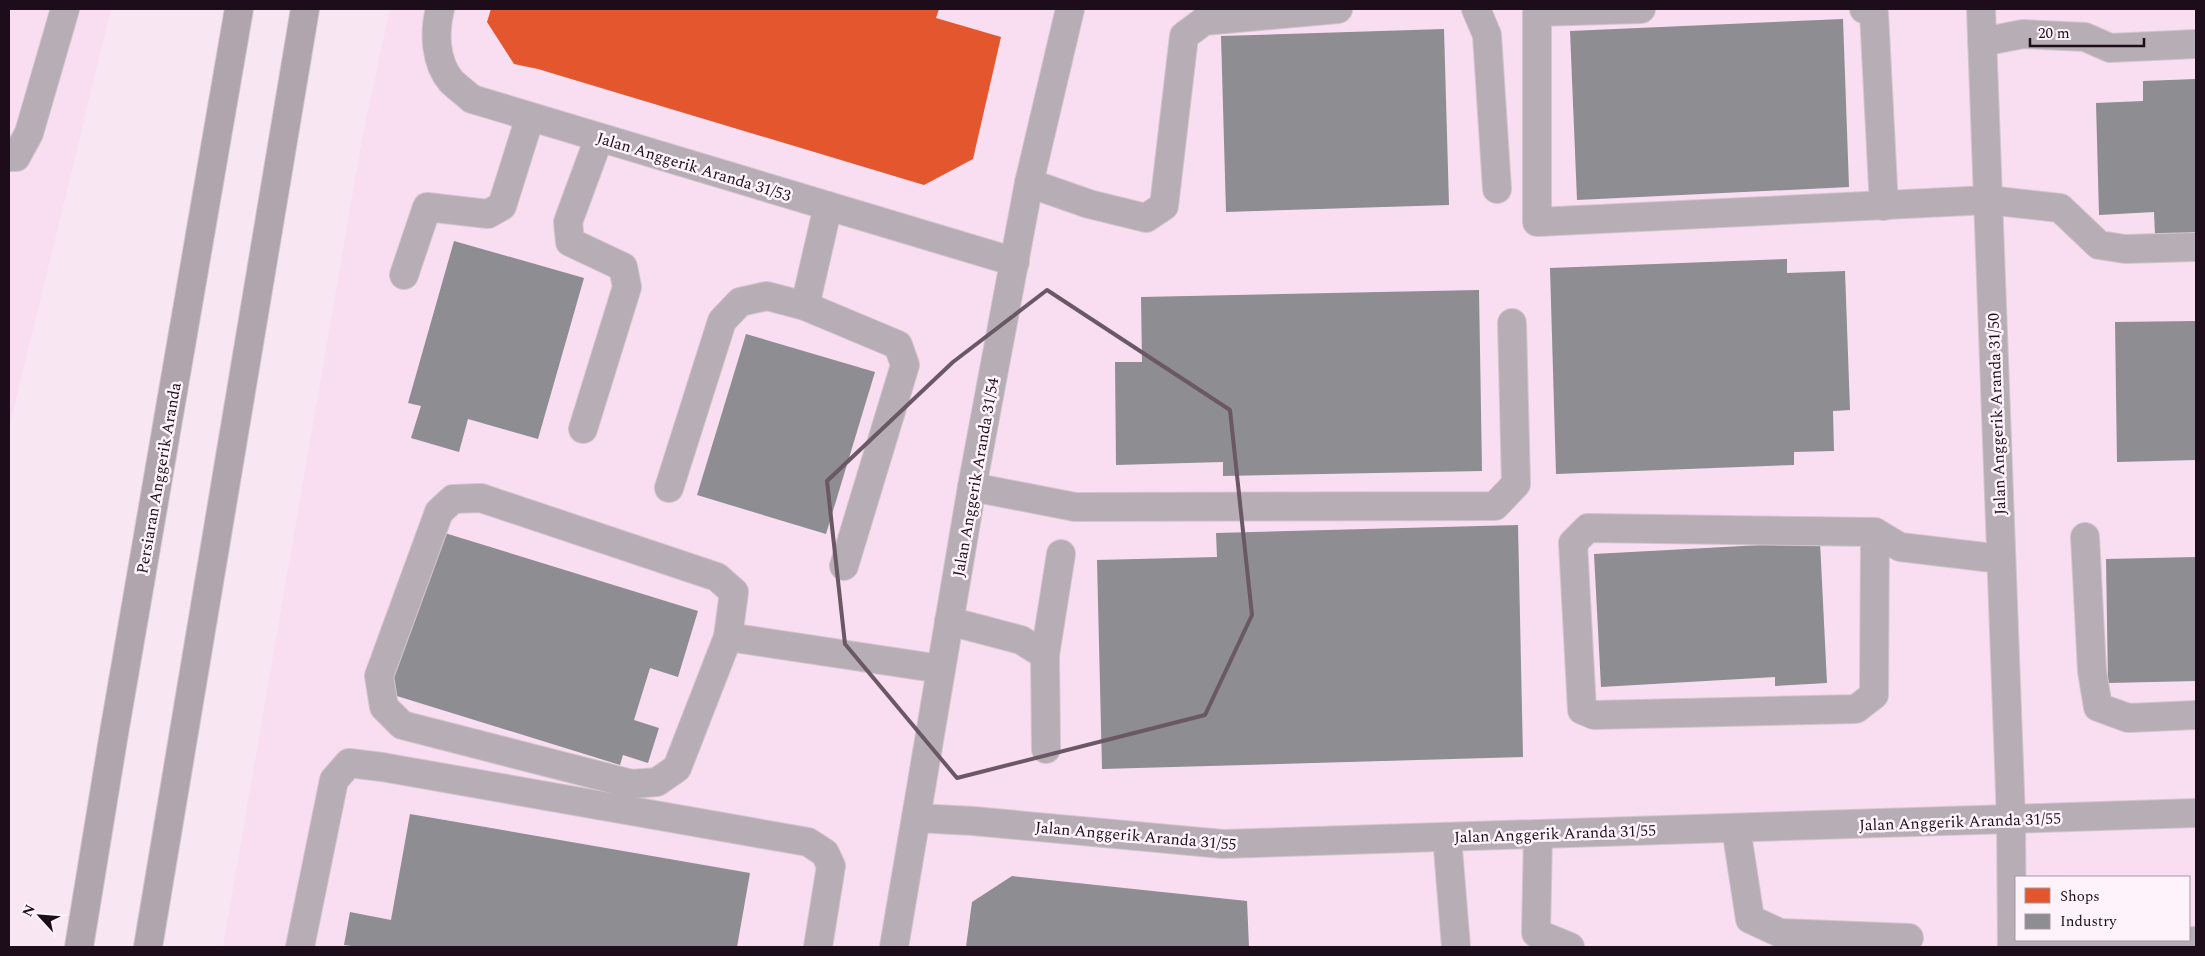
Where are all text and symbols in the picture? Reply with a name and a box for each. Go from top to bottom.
scale bar [2030,15,2144,47]
text: 20 m [2038,22,2070,45]
street label: Jalan Anggerik Aranda 31/53 [594,126,794,208]
street label: Jalan Anggerik Aranda 31/50 [1981,313,2013,515]
street label: Jalan Anggerik Aranda 31/54 [947,376,1005,579]
street label: Persiaran Anggerik Aranda [130,380,188,576]
street label: Jalan Anggerik Aranda 31/55 [1859,806,2061,838]
street label: Jalan Anggerik Aranda 31/55 [1034,815,1238,857]
street label: Jalan Anggerik Aranda 31/55 [1454,818,1656,850]
legend [2015,876,2190,941]
text: Shops [2060,885,2100,908]
north arrow [15,891,65,941]
text: N [17,901,41,920]
text: Industry [2060,910,2117,933]

